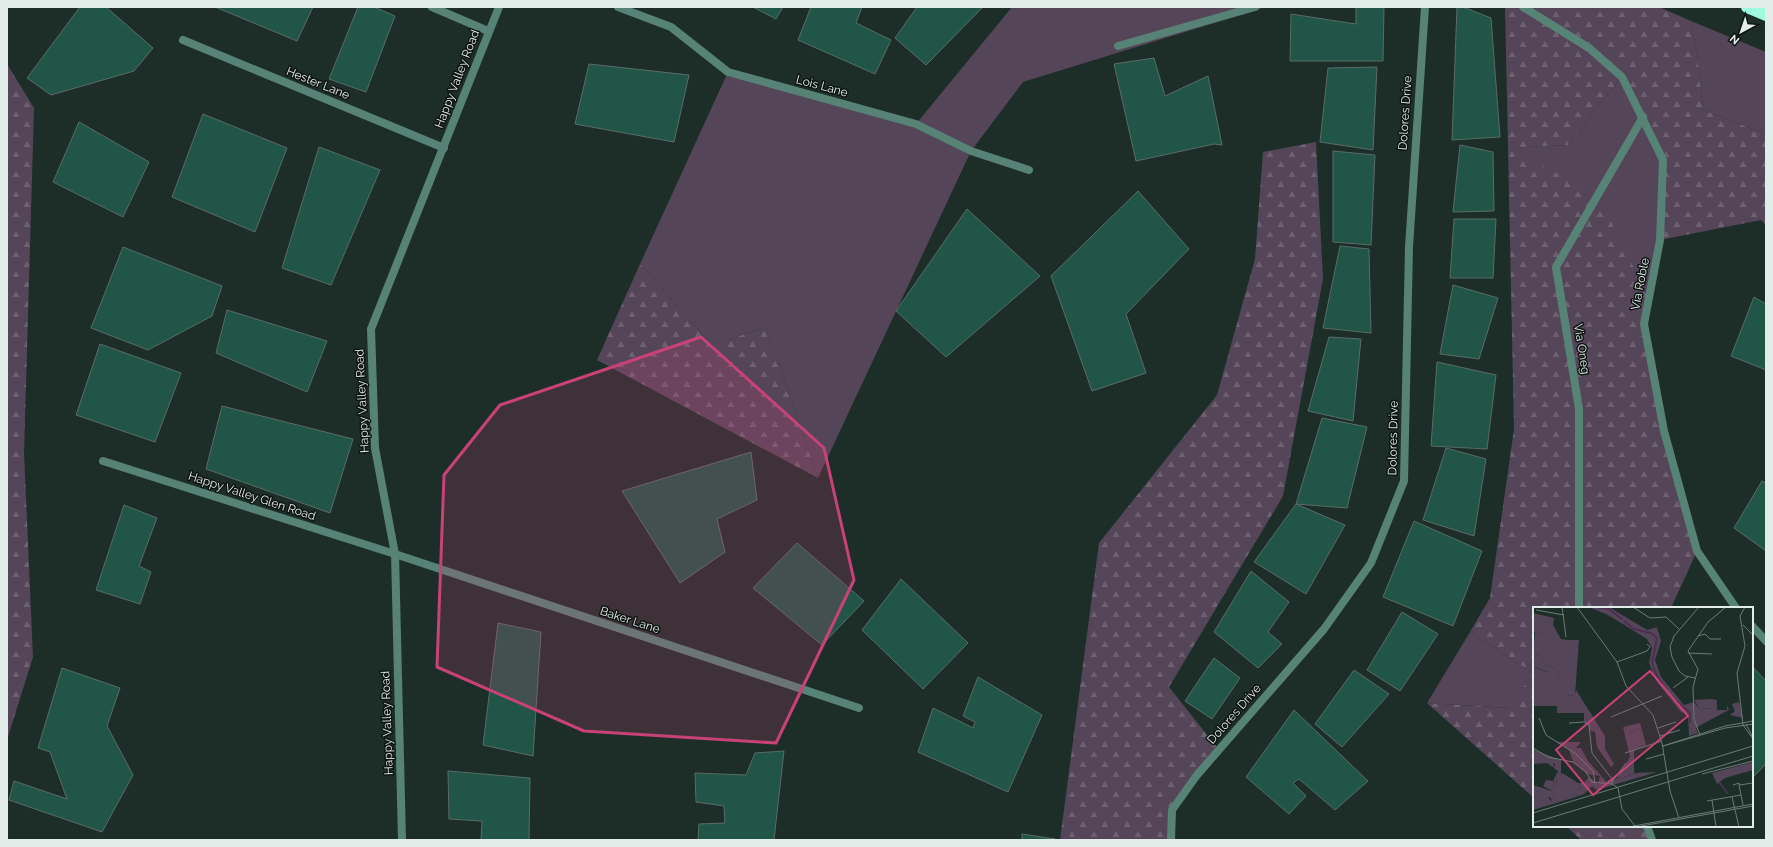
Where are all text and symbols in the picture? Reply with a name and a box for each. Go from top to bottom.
north arrow [1721,12,1761,52]
street label: Happy Valley Road [432,28,482,130]
text: N [1727,32,1742,47]
street label: Hester Lane [284,64,352,102]
street label: Lois Lane [795,72,849,100]
street label: Dolores Drive [1395,75,1415,151]
street label: Via Roble [1628,257,1652,311]
street label: Via Oneg [1571,323,1593,375]
street label: Happy Valley Road [352,349,372,453]
street label: Dolores Drive [1385,401,1401,475]
street label: Happy Valley Glen Road [186,469,318,523]
street label: Baker Lane [598,604,662,636]
inset map [1533,607,1753,827]
street label: Happy Valley Road [378,671,396,775]
street label: Dolores Drive [1204,681,1264,747]

